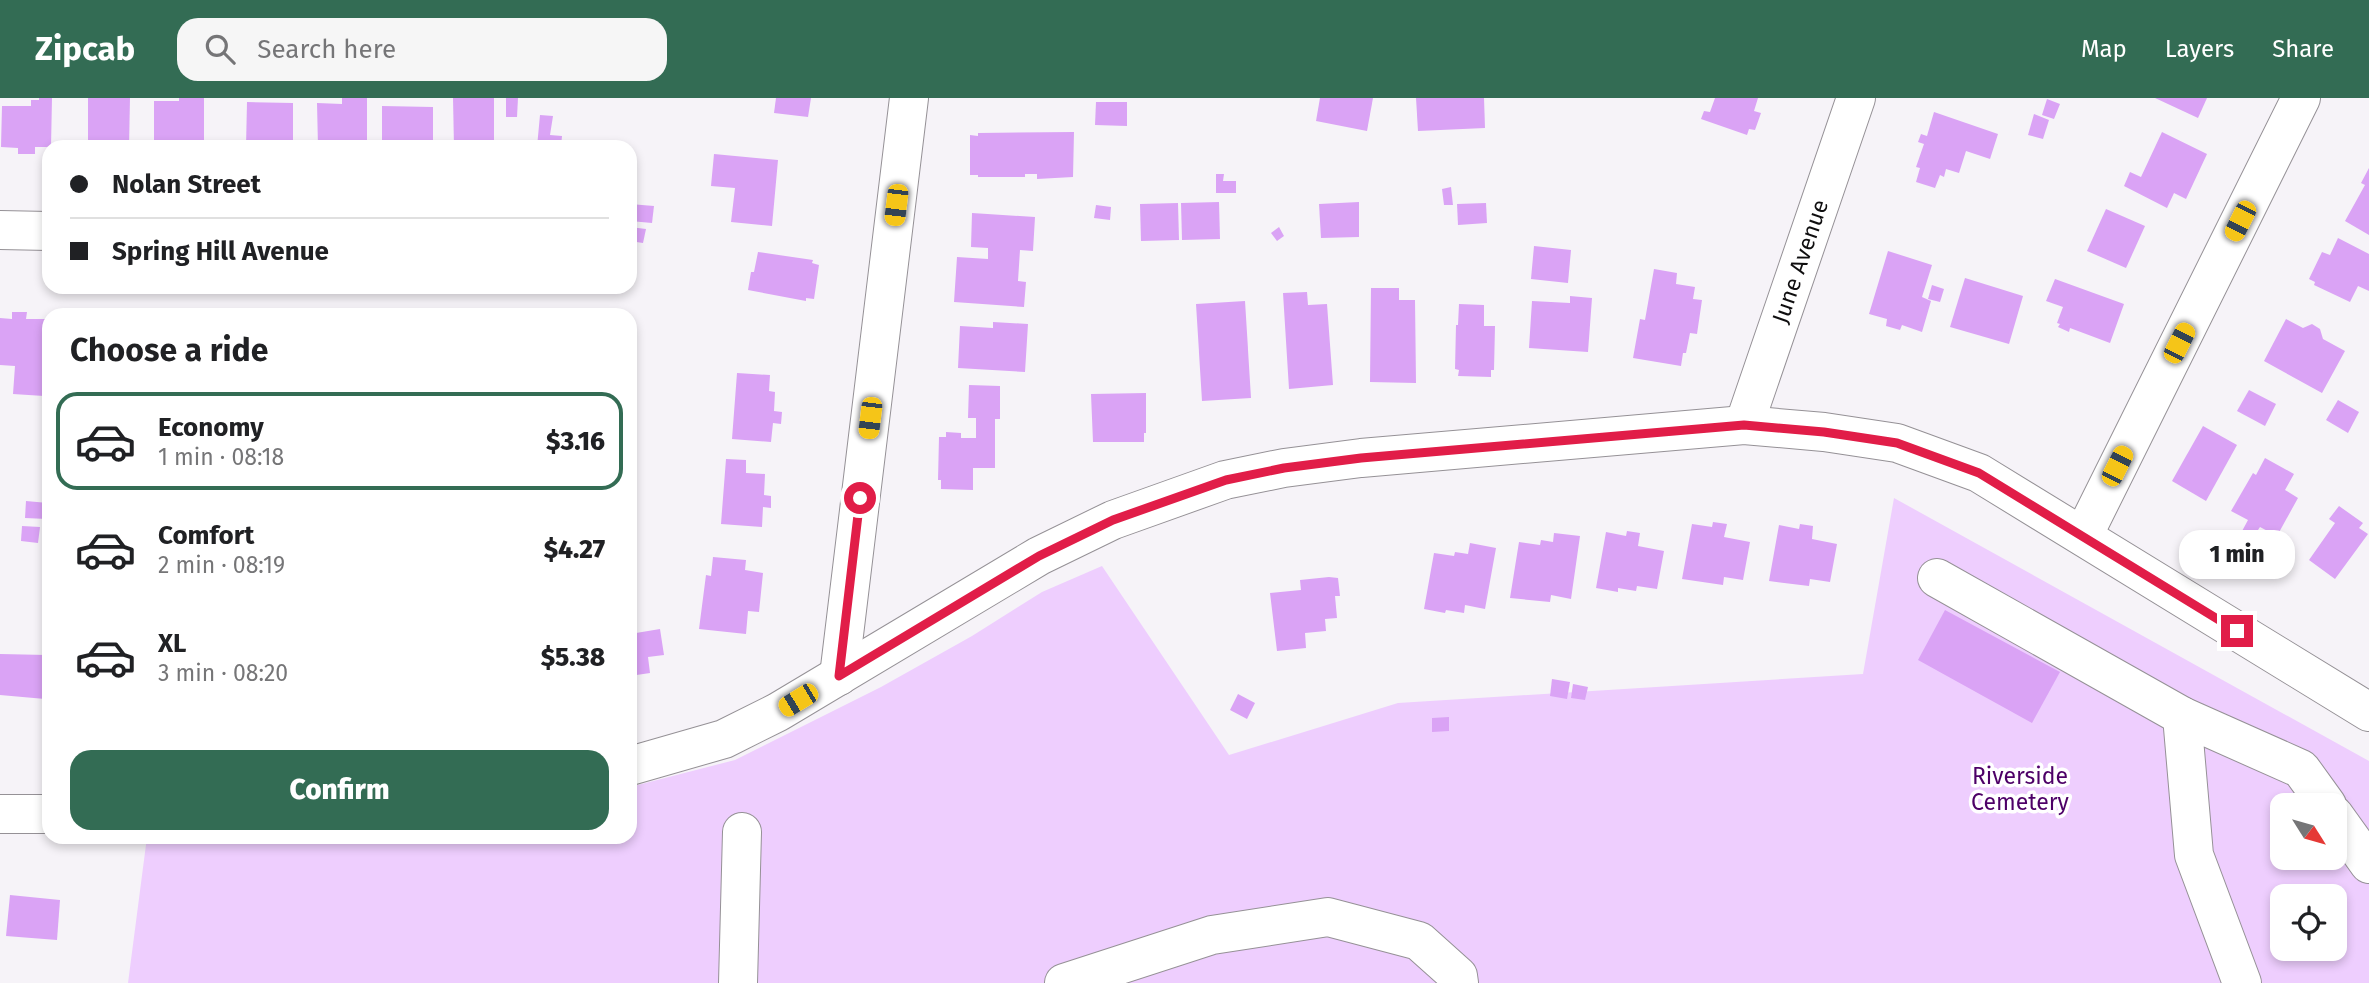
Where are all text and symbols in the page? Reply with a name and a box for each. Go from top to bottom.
search box [177,18,667,81]
text: Zipcab [35,29,135,69]
icon: search [201,30,239,68]
text: Search here [257,34,396,65]
text: Map [2081,35,2127,63]
text: Layers [2165,35,2234,63]
text: Share [2272,35,2334,63]
text: Nolan Street [112,169,261,200]
car [884,183,909,227]
street label: June Avenue [1766,196,1834,327]
car [2222,198,2259,244]
text: Spring Hill Avenue [112,236,329,267]
car [2161,320,2198,366]
text: Choose a ride [70,331,268,369]
car [858,396,883,440]
icon: car [74,410,137,473]
text: Economy [158,412,264,443]
text: $3.16 [546,426,605,457]
text: 1 min · 08:18 [158,443,284,471]
car [2099,443,2136,489]
route start [844,482,876,514]
icon: car [74,518,137,581]
text: Comfort [158,520,254,551]
callout: 1 min [2179,530,2295,578]
text: $4.27 [544,534,605,565]
text: 1 min [2209,540,2265,568]
text: 2 min · 08:19 [158,551,285,579]
route end [2221,615,2253,647]
icon: car [74,626,137,689]
text: XL [158,628,186,659]
text: $5.38 [541,642,605,673]
text: 3 min · 08:20 [158,659,288,687]
car [775,680,822,720]
button: Confirm [70,750,609,830]
park label: Riverside Cemetery [1971,762,2070,816]
north arrow [2270,793,2347,870]
map controls [2270,793,2347,961]
button: locate [2270,884,2347,961]

